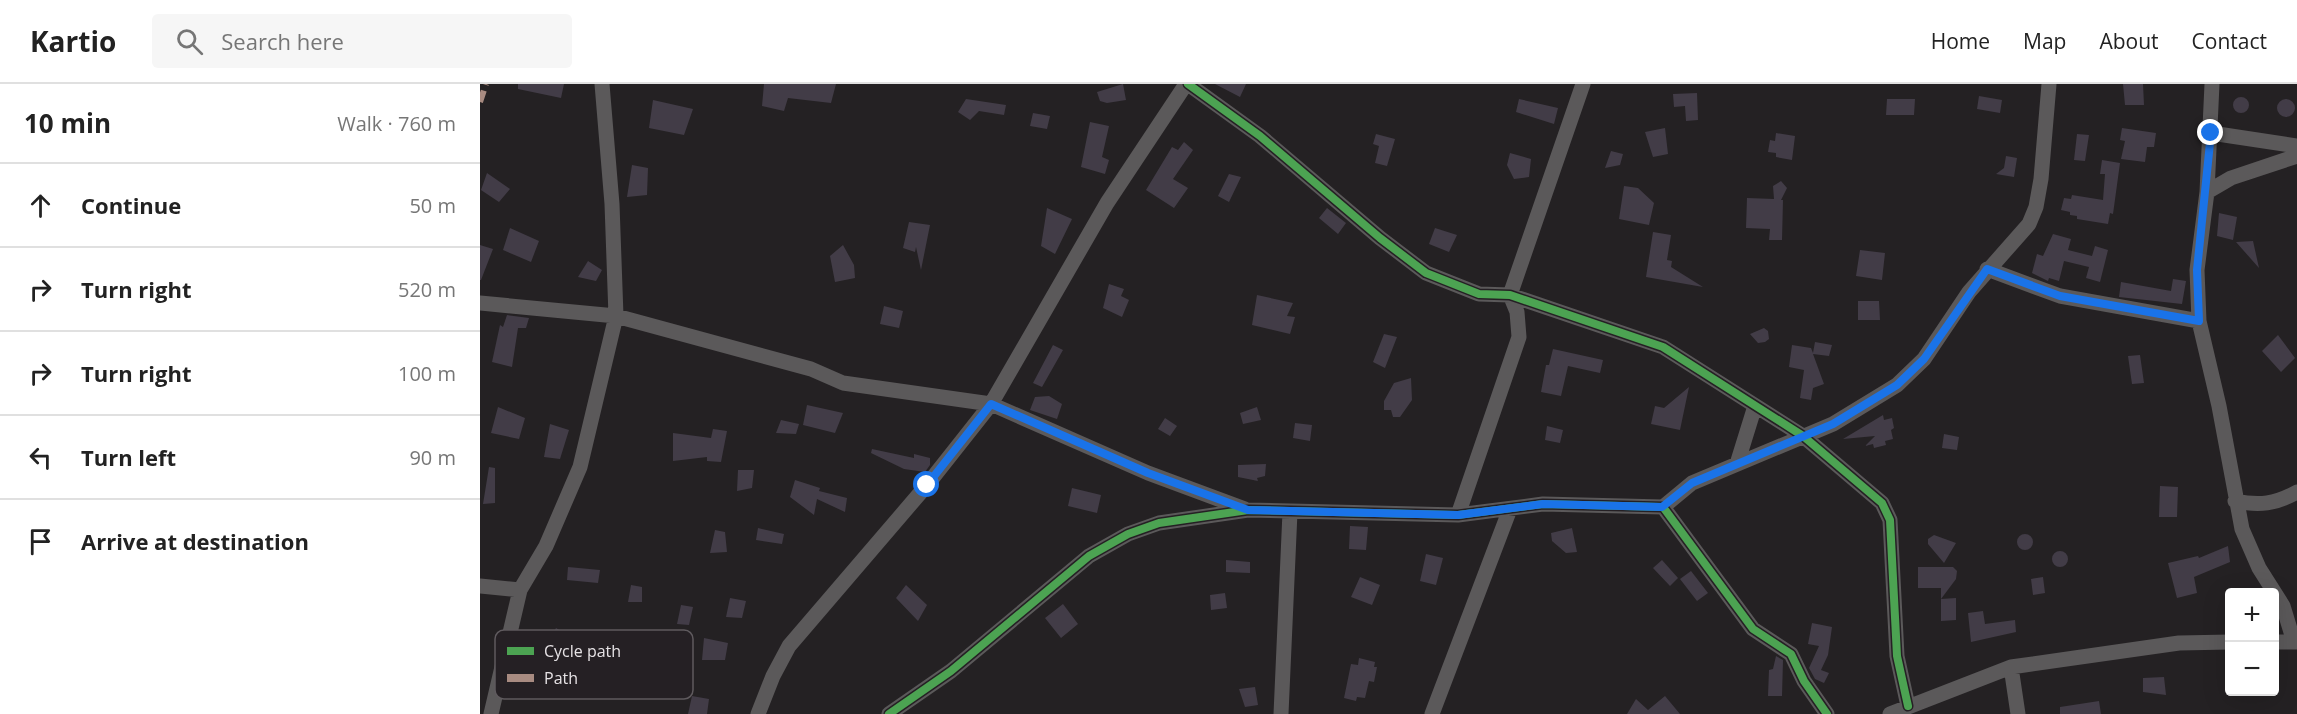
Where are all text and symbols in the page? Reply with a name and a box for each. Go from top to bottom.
search box [152,14,572,68]
text: Kartio [30,22,116,60]
icon: search [173,25,206,58]
text: Search here [221,26,344,56]
text: Home [1931,27,1990,55]
text: Map [2023,27,2066,55]
text: About [2099,27,2159,55]
text: Contact [2192,27,2267,55]
text: 10 min [24,105,111,141]
text: Walk · 760 m [337,110,456,137]
route end [2197,119,2223,145]
icon: ahead [24,189,57,222]
text: Continue [81,190,181,220]
text: 50 m [409,192,456,219]
icon: right [24,273,57,306]
text: Turn right [81,274,192,304]
text: 520 m [398,276,456,303]
icon: right [24,357,57,390]
text: Turn right [81,358,192,388]
text: 100 m [398,360,456,387]
icon: left [24,441,57,474]
text: Turn left [81,442,176,472]
text: 90 m [409,444,456,471]
route start [913,471,939,497]
icon: arrive [24,525,57,558]
text: Arrive at destination [81,526,309,556]
map controls [2225,588,2279,696]
button: + [2225,588,2279,642]
legend [495,630,693,699]
text: Cycle path [544,640,621,662]
button: − [2225,642,2279,696]
text: Path [544,667,578,689]

